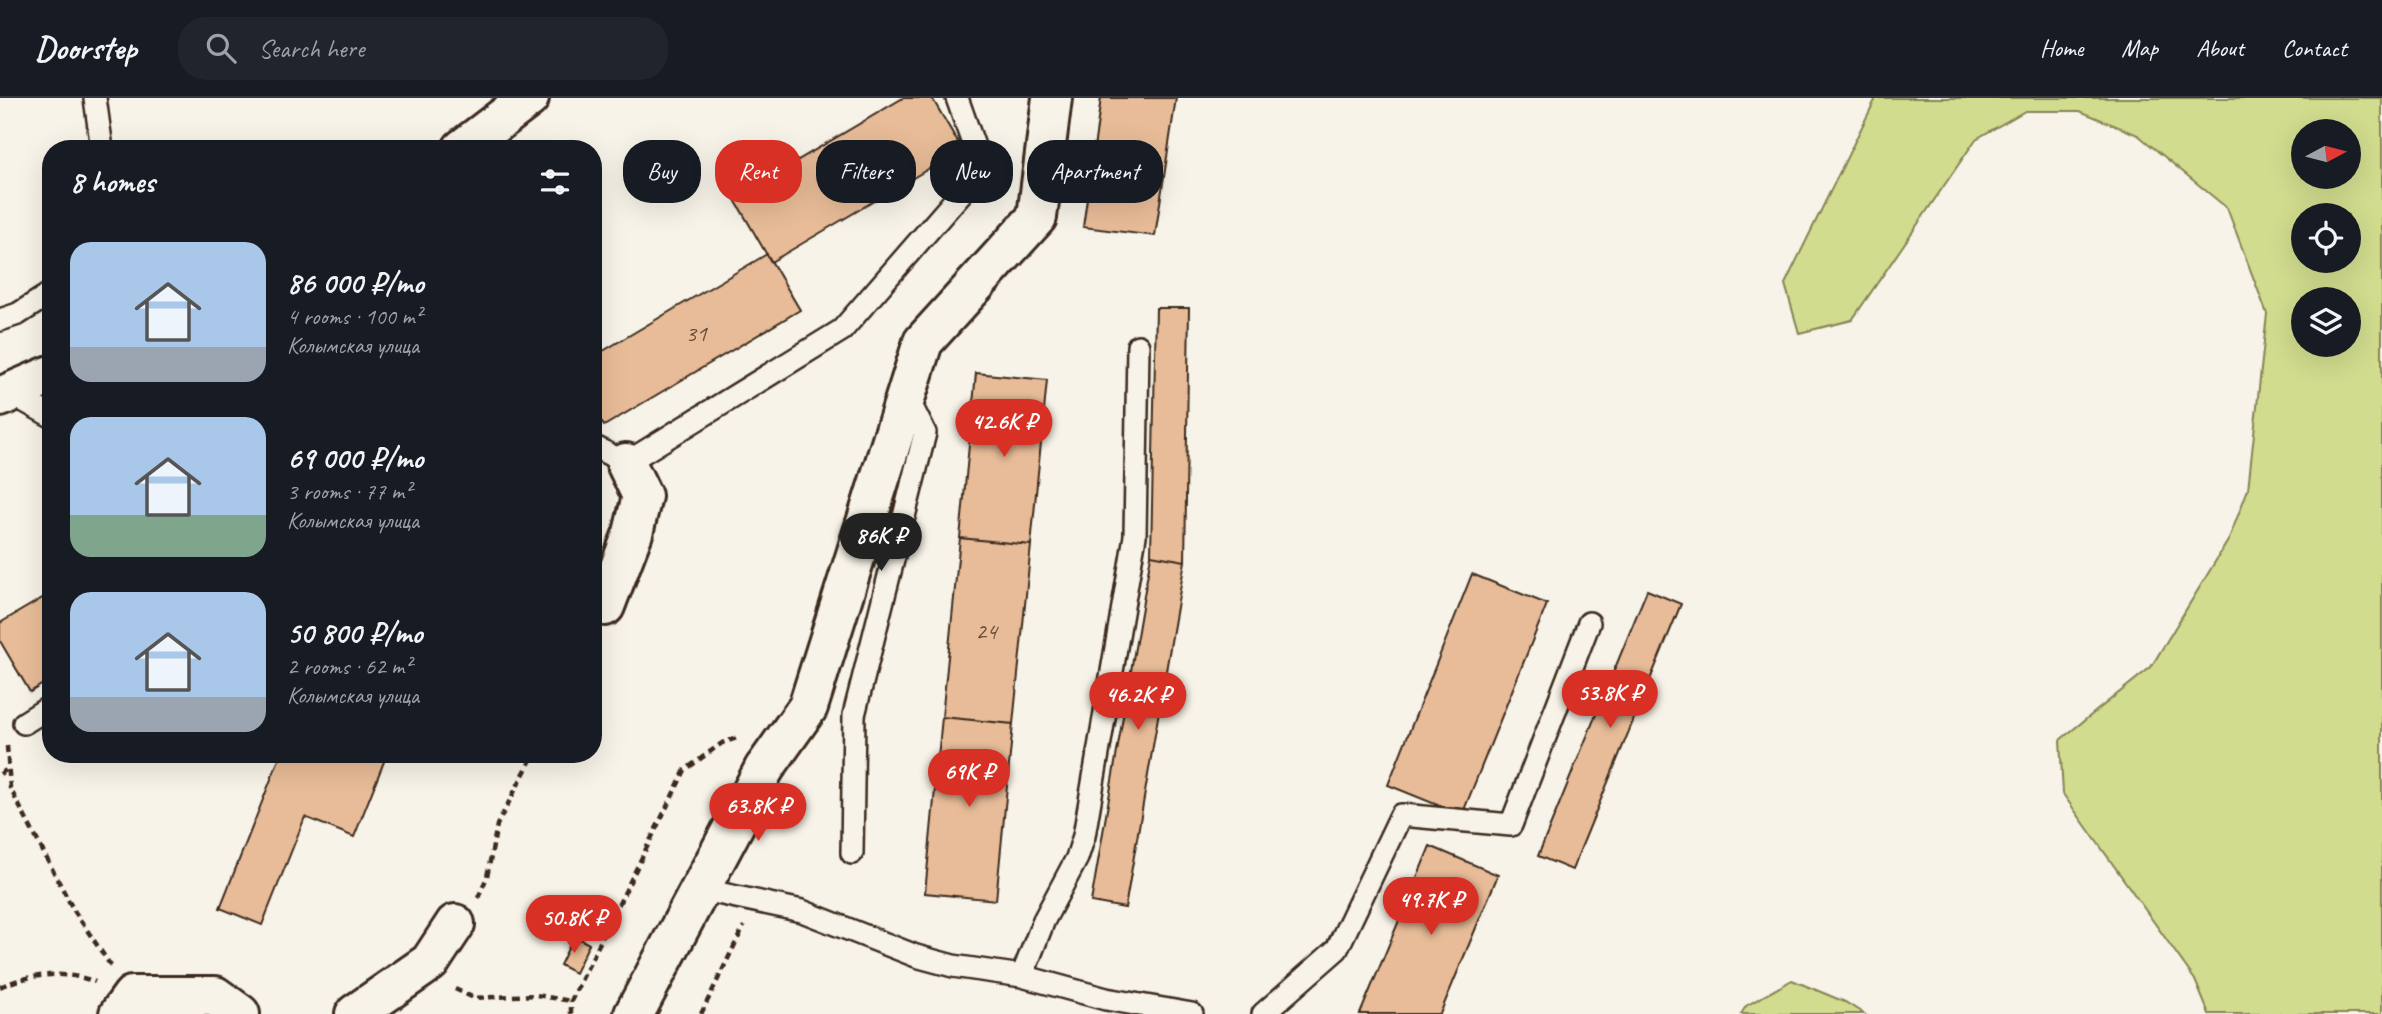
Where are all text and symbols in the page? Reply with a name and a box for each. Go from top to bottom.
search box [178,17,668,80]
text: Doorstep [35,27,136,69]
icon: search [202,29,240,67]
text: Search here [258,32,364,65]
text: Home [2040,33,2083,63]
text: Map [2121,33,2158,63]
text: About [2196,33,2244,63]
text: Contact [2282,33,2347,63]
north arrow [2291,119,2361,189]
map controls [2291,119,2361,357]
chip: Buy [623,140,701,203]
chip: Rent [715,140,802,203]
chip: Filters [816,140,916,203]
chip: New [930,140,1013,203]
chip: Apartment [1027,140,1163,203]
text: 8 homes [70,163,155,201]
icon: filters [536,163,574,201]
button: locate [2291,203,2361,273]
text: 86 000 ₽/mo [287,264,424,302]
icon: home [126,270,210,354]
button: layers [2291,287,2361,357]
text: 4 rooms · 100 m² [287,302,422,331]
house number: 31 [685,318,708,348]
text: Колымская улица [287,331,419,360]
pin: 42.6K ₽ [939,400,1069,459]
text: 42.6K ₽ [971,407,1037,436]
text: 69 000 ₽/mo [287,439,423,477]
icon: home [126,445,210,529]
text: 3 rooms · 77 m² [287,477,411,506]
text: Колымская улица [287,506,419,535]
pin: 86K ₽ [832,514,930,573]
text: 86K ₽ [856,521,906,550]
text: 50 800 ₽/mo [287,614,422,652]
house number: 24 [975,616,999,646]
icon: home [126,620,210,704]
text: 2 rooms · 62 m² [287,652,411,681]
pin: 53.8K ₽ [1545,670,1675,730]
pin: 46.2K ₽ [1073,672,1203,732]
text: 53.8K ₽ [1578,678,1642,707]
text: 46.2K ₽ [1105,680,1171,709]
text: Колымская улица [287,681,419,710]
pin: 69K ₽ [920,750,1018,809]
text: 69K ₽ [944,757,994,786]
pin: 63.8K ₽ [693,784,823,843]
text: 63.8K ₽ [725,791,791,820]
pin: 49.7K ₽ [1366,878,1496,937]
text: 49.7K ₽ [1399,885,1463,914]
pin: 50.8K ₽ [509,896,639,955]
text: 50.8K ₽ [542,903,606,932]

